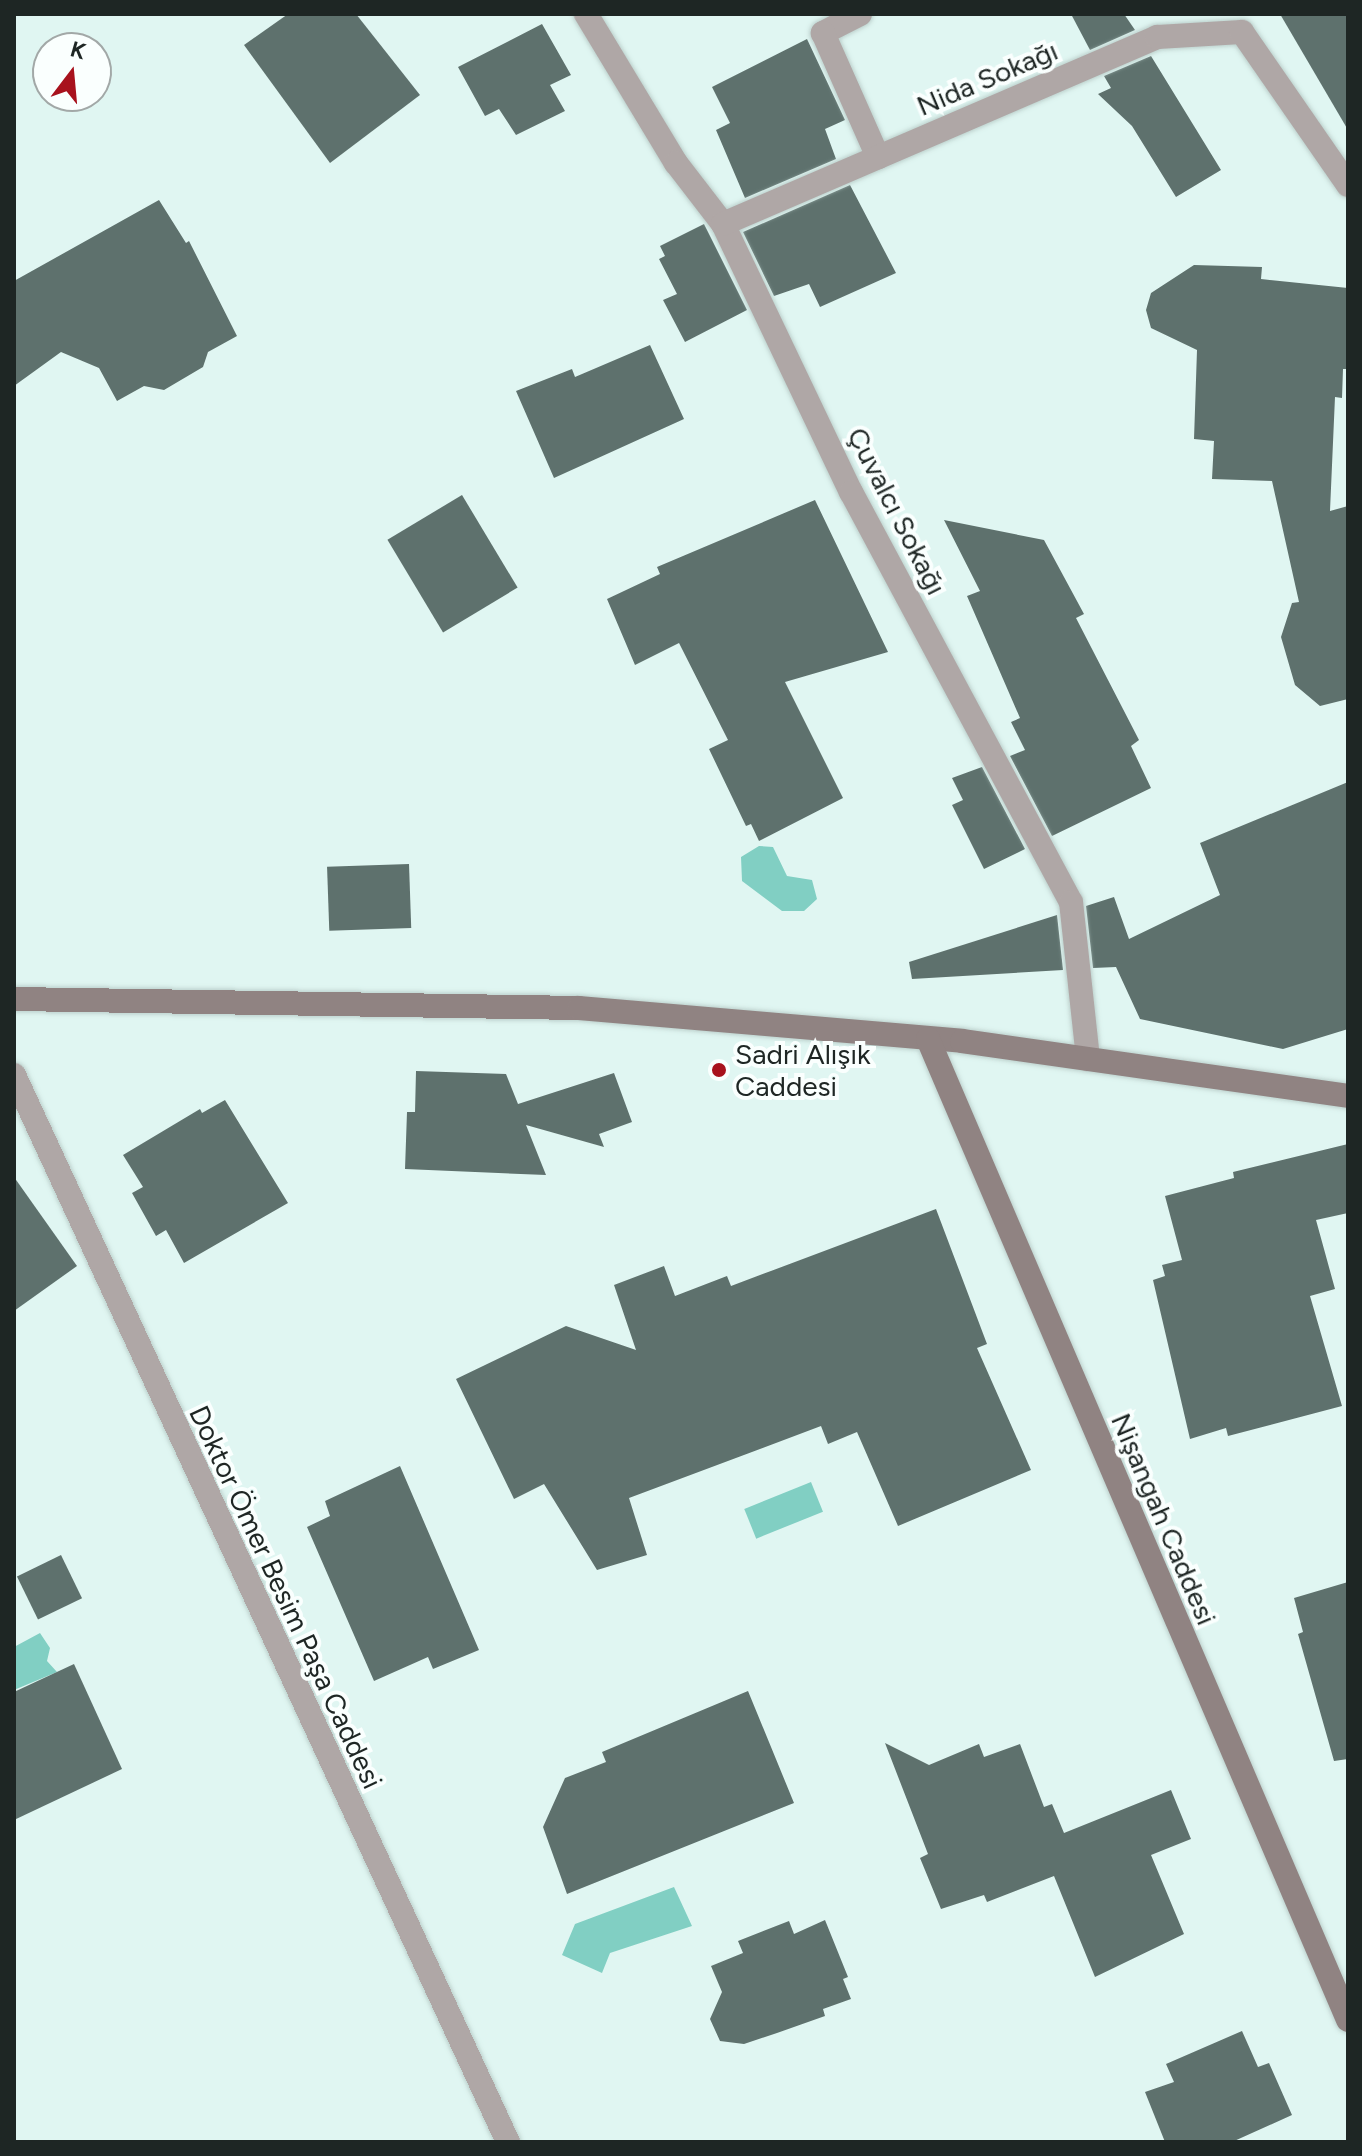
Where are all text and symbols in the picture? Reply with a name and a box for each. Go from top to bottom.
north arrow [32,32,112,112]
street label: Nida Sokağı [912,33,1062,123]
text: K [67,35,89,65]
street label: Çuvalcı Sokağı [840,422,954,600]
place label: Sadri Alışık Caddesi [735,1037,871,1103]
marker: Sadri Alışık Caddesi [710,1061,728,1079]
street label: Doktor Ömer Besim Paşa Caddesi [182,1400,390,1794]
street label: Nişangah Caddesi [1104,1408,1224,1630]

